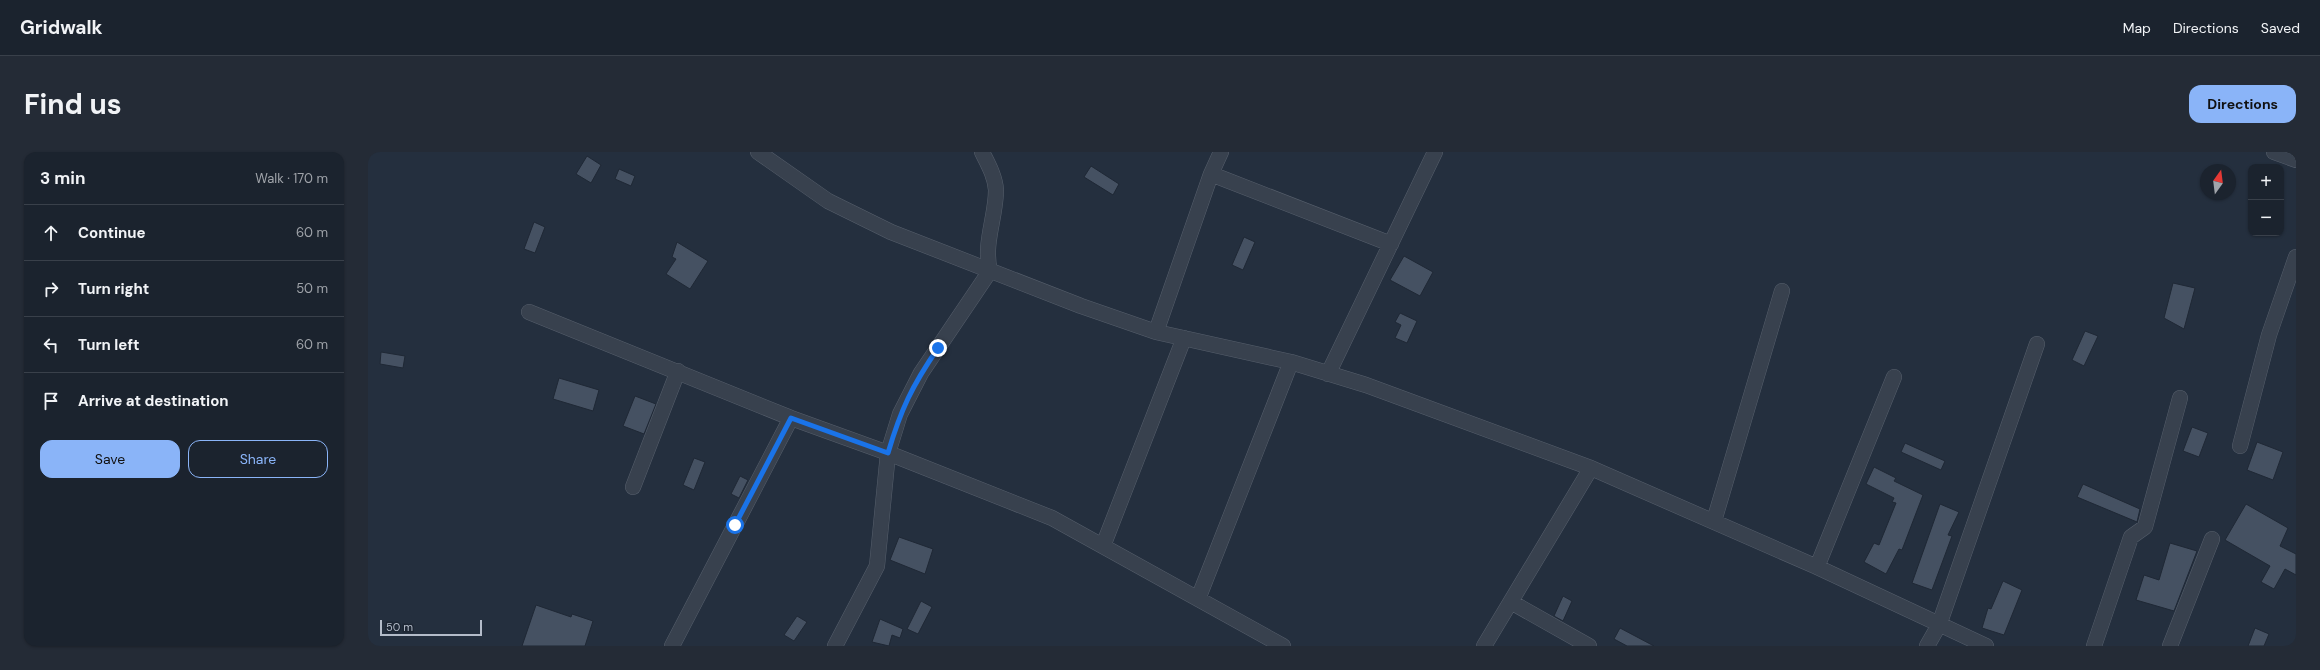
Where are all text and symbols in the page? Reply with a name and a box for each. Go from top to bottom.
text: Gridwalk [20,15,102,40]
text: Map [2123,19,2151,37]
text: Directions [2173,19,2239,37]
text: Saved [2261,19,2300,37]
button: Directions [2189,85,2296,123]
text: Find us [24,86,122,123]
north arrow [2200,164,2236,200]
map controls [2248,164,2284,236]
button: + [2248,164,2284,200]
text: 3 min [40,167,85,189]
text: Walk · 170 m [255,170,328,187]
button: − [2248,200,2284,236]
icon: ahead [40,222,62,244]
text: Continue [78,223,146,243]
text: 60 m [296,224,328,241]
icon: right [40,278,62,300]
text: Turn right [78,279,149,299]
text: 50 m [296,280,328,297]
icon: left [40,334,62,356]
text: Turn left [78,335,139,355]
text: 60 m [296,336,328,353]
route end [929,339,947,357]
icon: arrive [40,390,62,412]
text: Arrive at destination [78,391,229,411]
button: Save [40,440,180,478]
button: Share [188,440,328,478]
route start [726,516,744,534]
scale bar [380,618,482,637]
text: 50 m [386,620,413,634]

